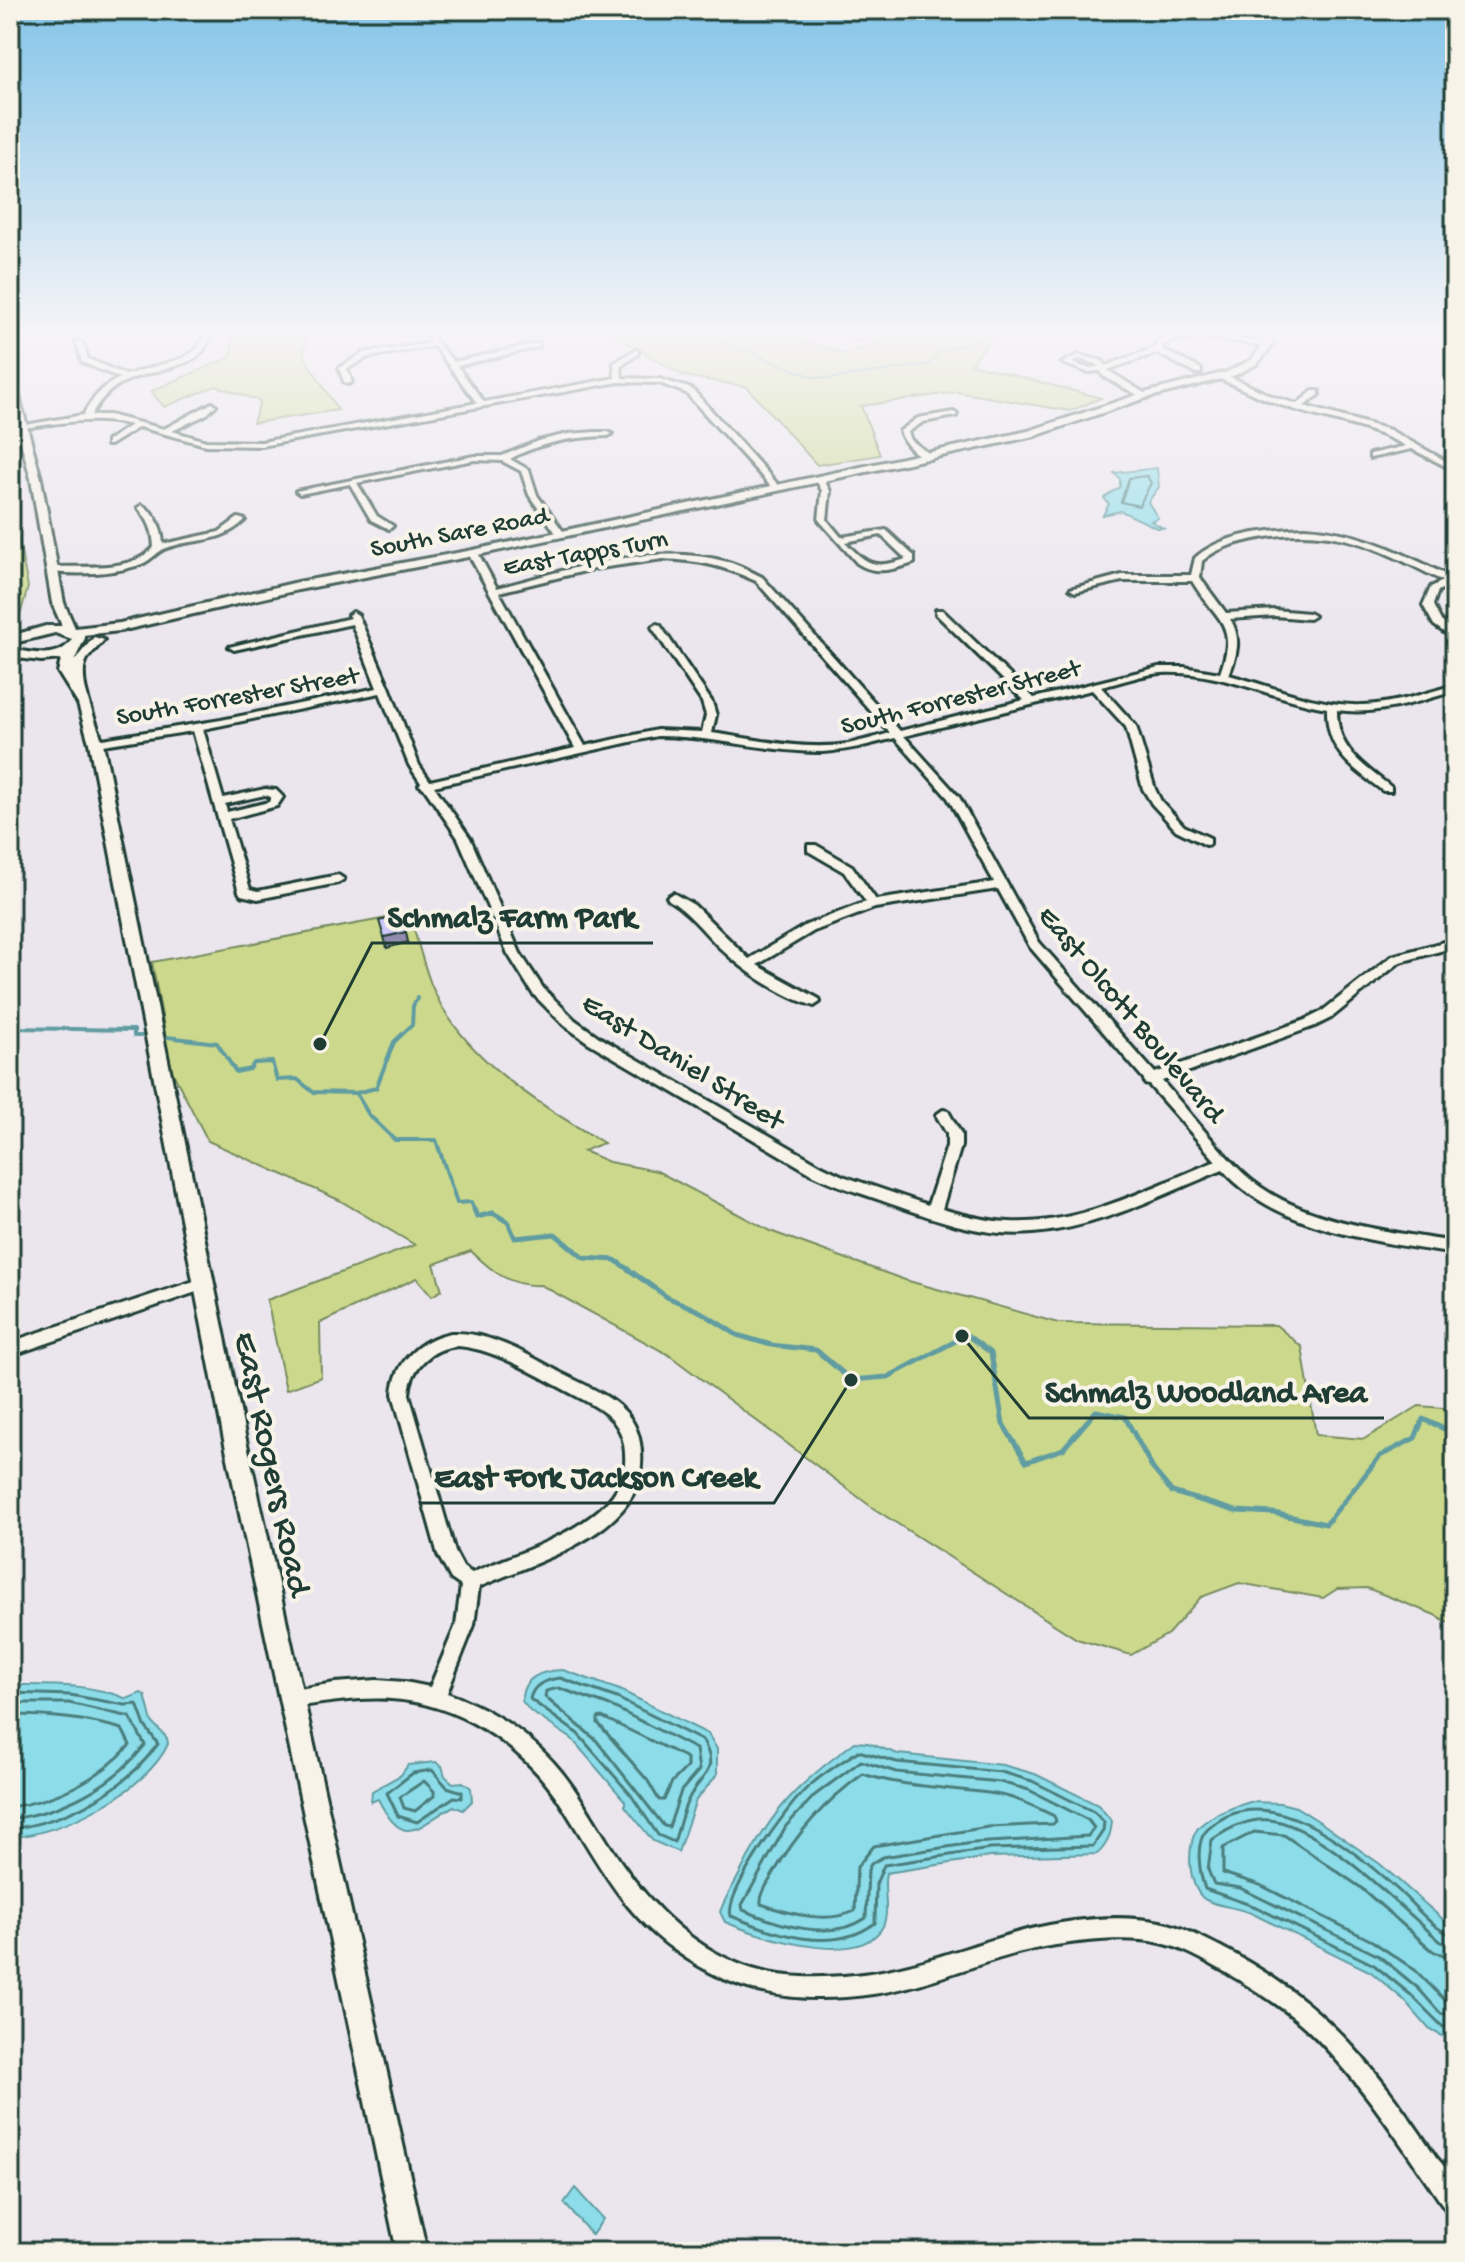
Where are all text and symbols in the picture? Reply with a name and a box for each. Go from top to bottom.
street label: South Sare Road [368,502,553,567]
street label: East Tapps Turn [501,526,671,585]
street label: South Forrester Street [838,654,1086,744]
street label: South Forrester Street [114,661,364,735]
callout: Schmalz Farm Park [372,887,653,943]
street label: East Olcott Boulevard [1028,900,1232,1134]
text: Schmalz Farm Park [388,901,640,939]
street label: East Daniel Street [574,988,792,1142]
street label: East Rogers Road [221,1328,319,1603]
callout: Schmalz Woodland Area [1029,1362,1384,1418]
text: Schmalz Woodland Area [1045,1376,1369,1414]
callout: East Fork Jackson Creek [419,1447,774,1503]
text: East Fork Jackson Creek [434,1461,761,1499]

